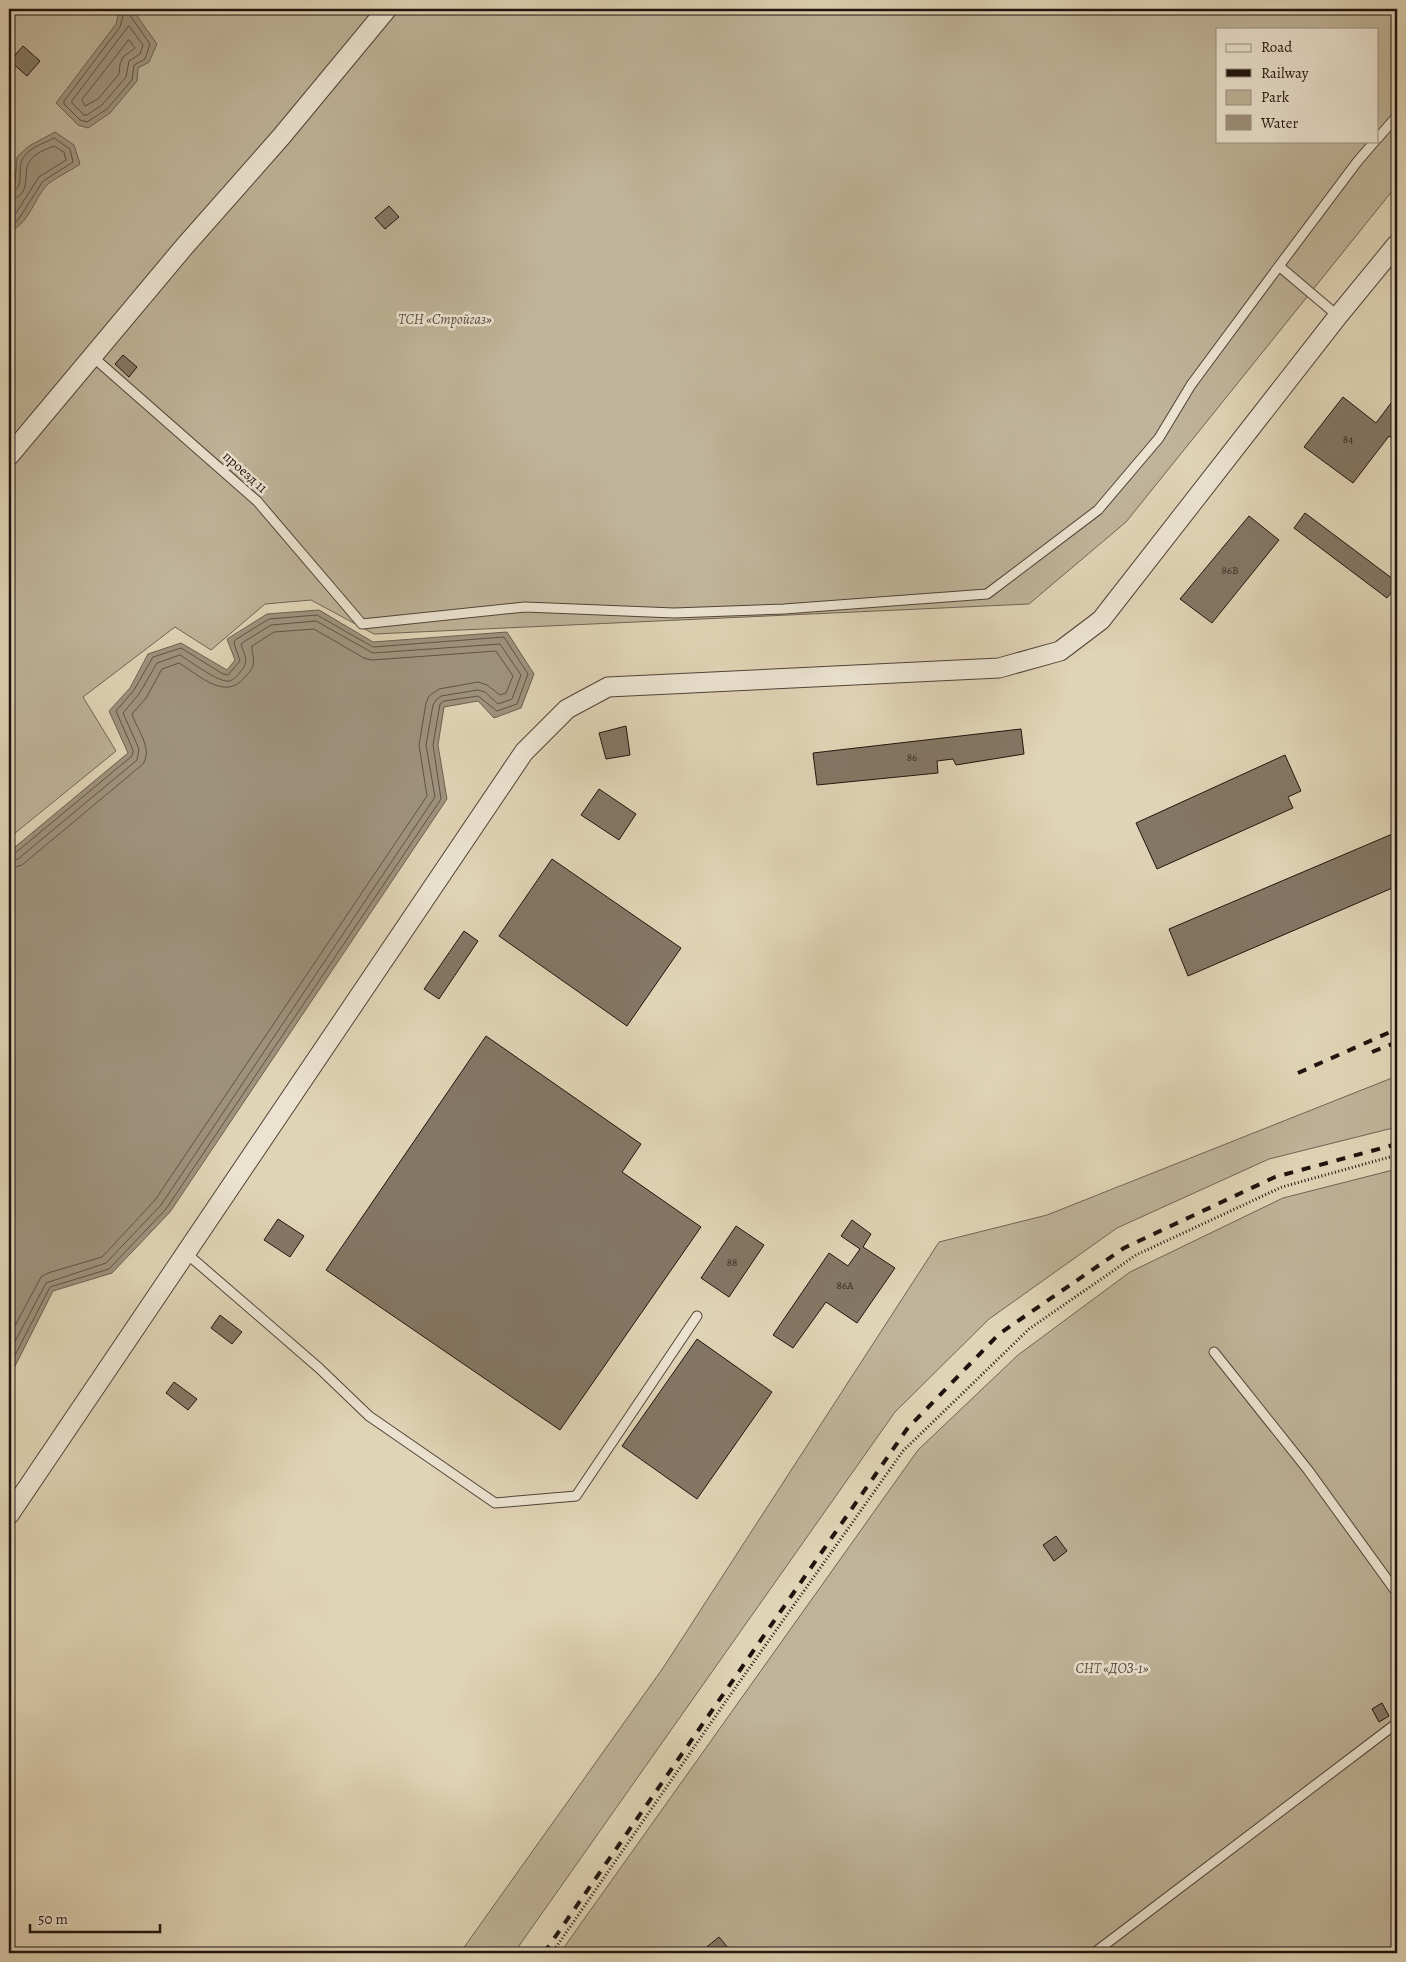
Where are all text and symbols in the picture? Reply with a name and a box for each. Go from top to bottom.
legend [1216,28,1378,142]
text: Road [1261,37,1293,57]
text: Railway [1261,63,1309,83]
text: Park [1261,87,1290,107]
text: Water [1260,113,1298,133]
park label: ТСН «Стройгаз» [398,310,492,329]
house number: 84 [1343,432,1353,447]
street label: проезд 11 [219,447,272,497]
house number: 86В [1222,563,1238,578]
house number: 86 [907,750,917,765]
house number: 88 [727,1255,737,1270]
house number: 86А [837,1278,854,1293]
park label: СНТ «ДОЗ-1» [1075,1659,1149,1678]
scale bar [30,1902,160,1934]
text: 50 m [38,1909,68,1929]

